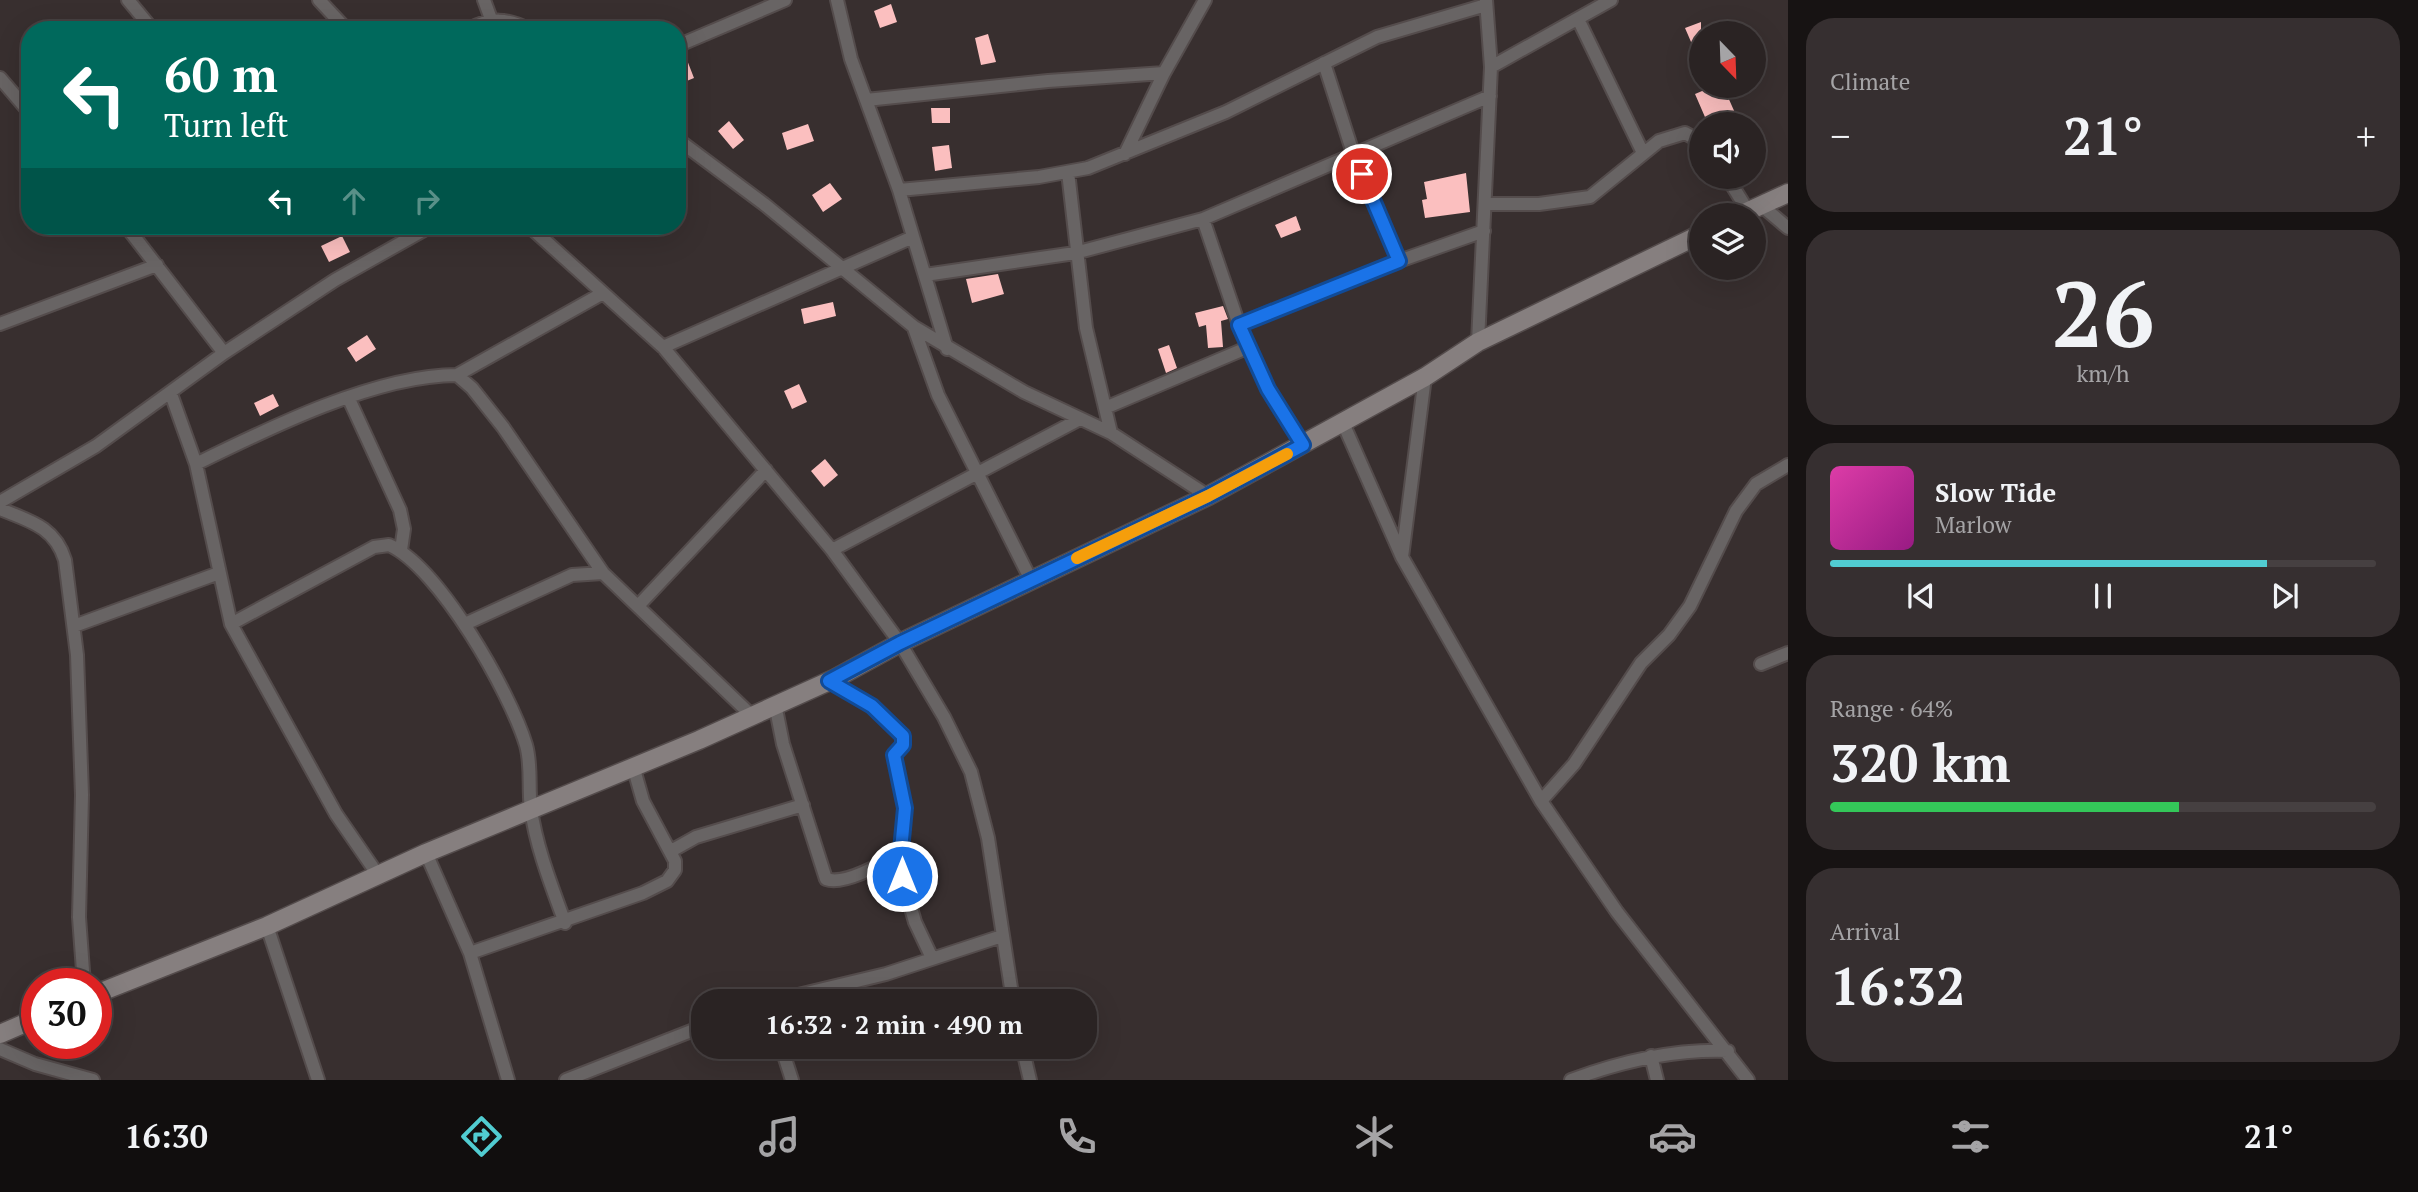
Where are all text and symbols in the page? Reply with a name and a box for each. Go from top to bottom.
north arrow [1689,21,1766,98]
map controls [1689,21,1766,280]
text: 60 m [164,41,278,106]
icon: left [49,49,140,140]
text: Climate [1830,66,1910,97]
text: 21° [2063,101,2143,170]
text: Turn left [164,104,288,146]
text: − [1830,111,1850,161]
text: + [2356,111,2376,161]
button: sound [1689,112,1766,189]
pin [1332,144,1392,204]
icon: arrive [1343,155,1381,193]
icon: left [262,182,300,220]
icon: ahead [335,182,373,220]
icon: right [408,182,446,220]
button: layers [1689,203,1766,280]
text: 26 [2052,252,2154,373]
text: km/h [2076,358,2130,389]
text: Slow Tide [1935,475,2056,509]
text: Marlow [1935,509,2012,540]
icon: previous [1902,577,1940,615]
icon: pause [2084,577,2122,615]
icon: next [2266,577,2304,615]
text: Range · 64% [1830,693,1953,724]
text: 320 km [1830,728,2011,797]
position arrow [865,839,939,913]
text: Arrival [1830,916,1901,947]
text: 16:32 [1830,951,1965,1020]
speed limit sign: 30 [21,968,112,1059]
text: 16:32 · 2 min · 490 m [765,1007,1023,1041]
icon: directions [457,1112,506,1161]
icon: music [755,1112,804,1161]
icon: phone [1052,1112,1101,1161]
icon: climate [1350,1112,1399,1161]
icon: car [1648,1112,1697,1161]
icon: filters [1946,1112,1995,1161]
text: 16:30 [124,1115,208,1157]
text: 21° [2244,1115,2293,1157]

